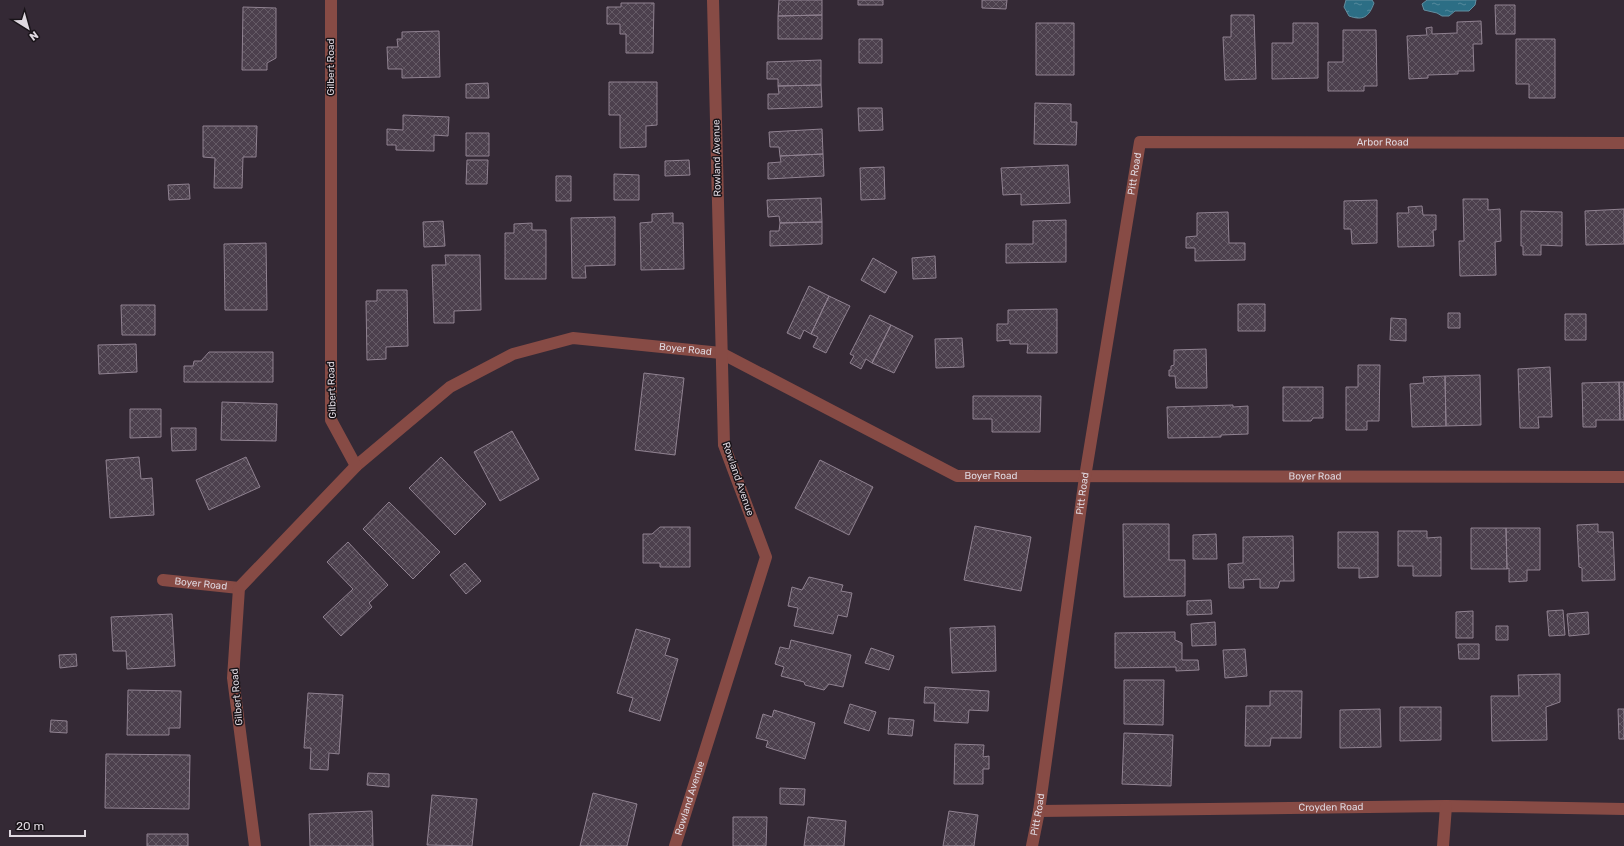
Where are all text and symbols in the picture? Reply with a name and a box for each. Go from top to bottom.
north arrow [8,8,48,48]
text: N [27,28,41,43]
street label: Gilbert Road [325,38,337,96]
street label: Rowland Avenue [710,119,724,197]
street label: Arbor Road [1357,136,1409,149]
street label: Pitt Road [1125,152,1144,196]
street label: Boyer Road [658,341,712,358]
street label: Gilbert Road [325,361,339,419]
street label: Rowland Avenue [720,441,756,518]
street label: Boyer Road [965,470,1018,482]
street label: Boyer Road [1289,470,1342,483]
street label: Pitt Road [1074,471,1092,516]
street label: Boyer Road [174,575,228,593]
street label: Gilbert Road [229,668,245,726]
street label: Rowland Avenue [673,759,707,837]
street label: Pitt Road [1028,793,1047,837]
street label: Croyden Road [1298,801,1364,814]
scale bar [10,812,85,838]
text: 20 m [16,819,44,833]

